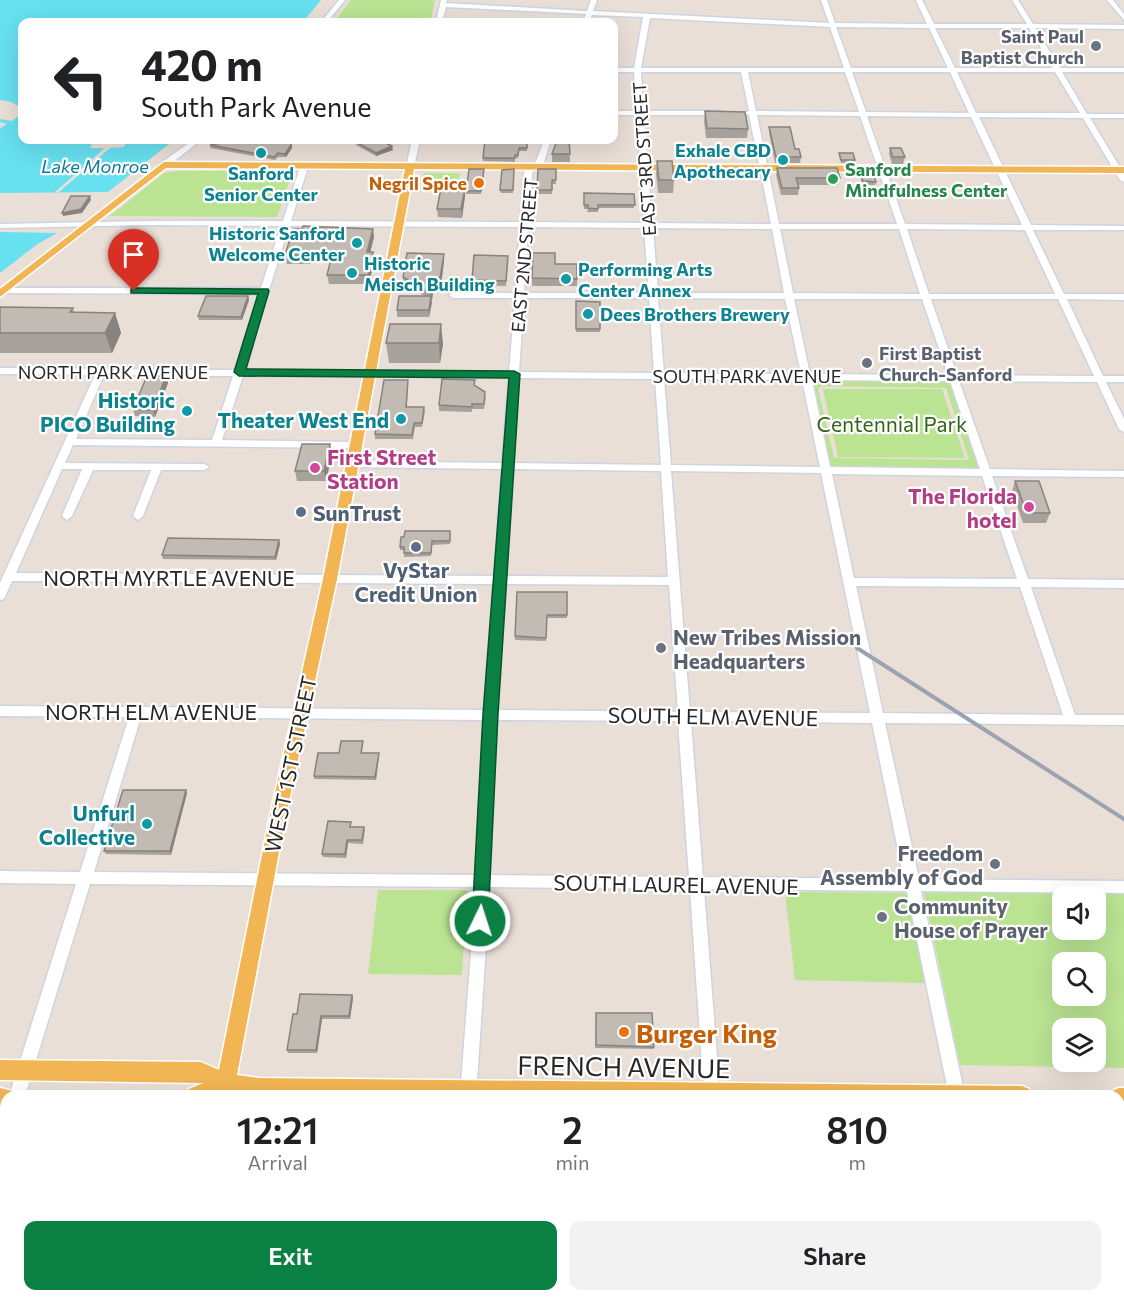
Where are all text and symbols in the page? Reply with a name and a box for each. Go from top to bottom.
place label: Saint Paul Baptist Church [961,25,1084,68]
text: 420 m [141,38,263,90]
marker: Saint Paul Baptist Church [1089,39,1103,53]
icon: left [42,42,120,120]
street label: EAST 3RD STREET [628,81,660,237]
text: South Park Avenue [141,90,371,123]
place label: Exhale CBD Apothecary [674,139,771,182]
marker: Sanford Senior Center [254,146,268,160]
marker: Exhale CBD Apothecary [776,153,790,167]
water label: Lake Monroe [41,155,149,177]
place label: Sanford Mindfulness Center [845,158,1008,201]
place label: Sanford Senior Center [204,162,319,205]
place label: Negril Spice [369,172,467,194]
marker: Sanford Mindfulness Center [826,172,840,186]
marker: Negril Spice [472,176,486,190]
street label: EAST 2ND STREET [506,177,542,333]
place label: Historic Sanford Welcome Center [208,222,346,265]
pin [108,229,159,291]
marker: Historic Sanford Welcome Center [350,236,364,250]
icon: arrive [117,238,150,271]
place label: Historic Meisch Building [364,252,495,295]
place label: Performing Arts Center Annex [578,258,712,301]
marker: Historic Meisch Building [345,266,359,280]
marker: Performing Arts Center Annex [559,272,573,286]
place label: Dees Brothers Brewery [600,303,790,325]
marker: Dees Brothers Brewery [581,307,595,321]
place label: First Baptist Church-Sanford [879,342,1012,385]
marker: First Baptist Church-Sanford [860,356,874,370]
street label: NORTH PARK AVENUE [18,361,208,383]
street label: SOUTH PARK AVENUE [653,365,841,387]
place label: Historic PICO Building [40,387,175,436]
marker: Historic PICO Building [180,404,194,418]
place label: Theater West End [218,407,389,432]
park label: Centennial Park [817,411,967,436]
marker: Theater West End [394,412,408,426]
place label: First Street Station [327,444,437,493]
marker: First Street Station [308,461,322,475]
place label: The Florida hotel [908,483,1017,532]
place label: SunTrust [313,500,401,525]
marker: The Florida hotel [1022,500,1036,514]
marker: SunTrust [294,505,308,519]
marker: VyStar Credit Union [409,540,423,554]
place label: VyStar Credit Union [355,557,477,606]
street label: NORTH MYRTLE AVENUE [43,565,295,590]
place label: New Tribes Mission Headquarters [673,624,861,673]
marker: New Tribes Mission Headquarters [654,641,668,655]
street label: WEST 1ST STREET [259,673,321,855]
street label: NORTH ELM AVENUE [45,699,257,724]
street label: SOUTH ELM AVENUE [608,702,818,730]
place label: Unfurl Collective [39,800,135,849]
marker: Unfurl Collective [140,817,154,831]
place label: Freedom Assembly of God [820,840,983,889]
marker: Freedom Assembly of God [988,857,1002,871]
street label: SOUTH LAUREL AVENUE [553,869,799,899]
map controls [1052,886,1106,1072]
button: sound [1052,886,1106,940]
position arrow [448,889,512,953]
place label: Community House of Prayer [894,893,1048,942]
marker: Community House of Prayer [875,910,889,924]
button: search [1052,952,1106,1006]
place label: Burger King [636,1017,777,1048]
button: layers [1052,1018,1106,1072]
marker: Burger King [617,1025,631,1039]
street label: FRENCH AVENUE [517,1049,731,1083]
text: 12:21 [237,1107,319,1151]
text: 2 [562,1107,583,1151]
text: 810 [826,1107,888,1151]
text: Arrival [247,1150,308,1174]
text: min [555,1150,589,1174]
text: m [848,1150,866,1174]
button: Exit [24,1221,557,1290]
button: Share [569,1221,1101,1290]

